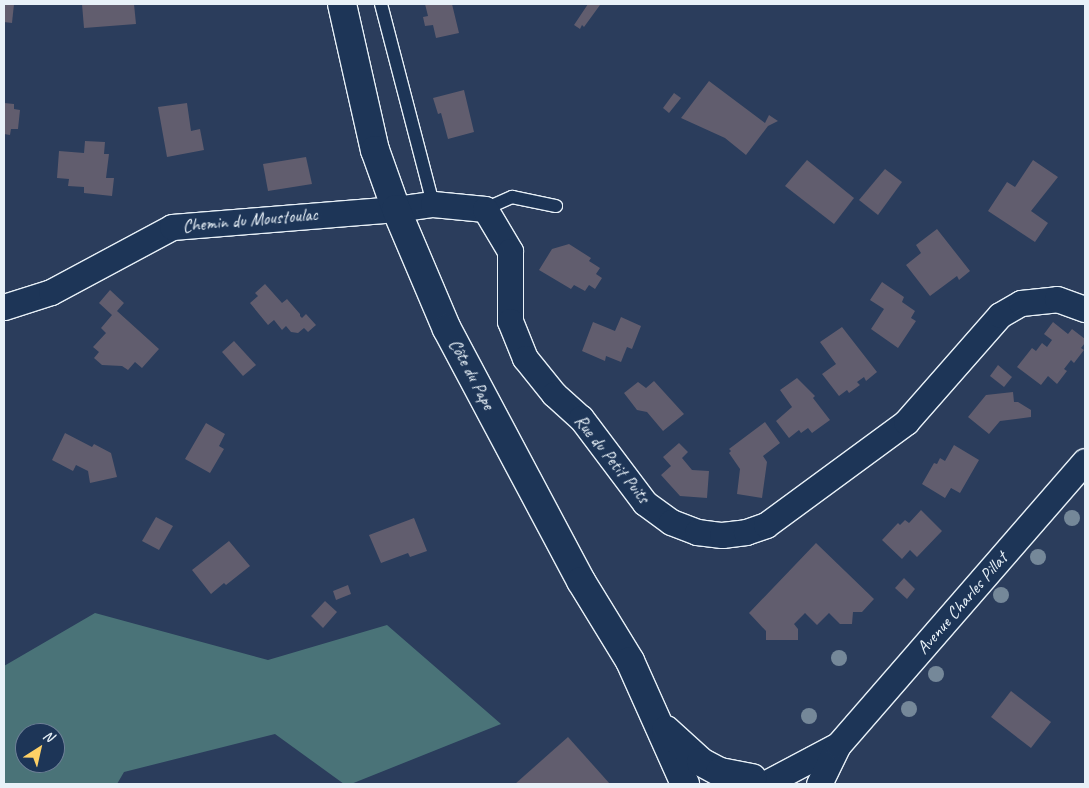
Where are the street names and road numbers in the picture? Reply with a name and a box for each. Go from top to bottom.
street label: Chemin du Moustoulac [182,203,318,237]
street label: Côte du Pape [444,335,500,413]
street label: Rue du Petit Puits [570,411,654,507]
street label: Avenue Charles Pillat [912,548,1012,658]

